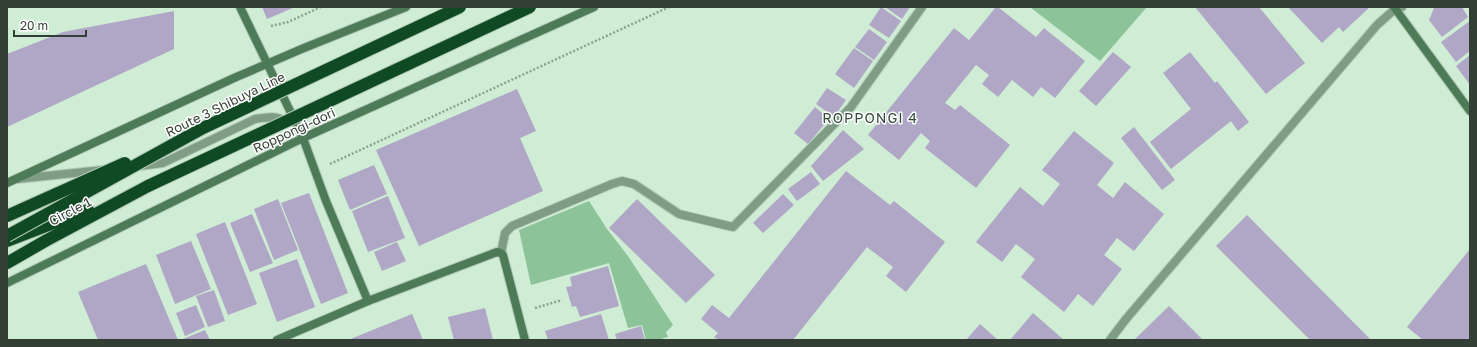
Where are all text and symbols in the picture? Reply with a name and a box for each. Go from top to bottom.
scale bar [14,12,86,38]
text: 20 m [20,18,48,33]
street label: Route 3 Shibuya Line [163,68,287,140]
street label: Roppongi-dori [250,104,338,156]
district label: ROPPONGI 4 [822,109,918,126]
street label: Circle 1 [46,193,94,229]

